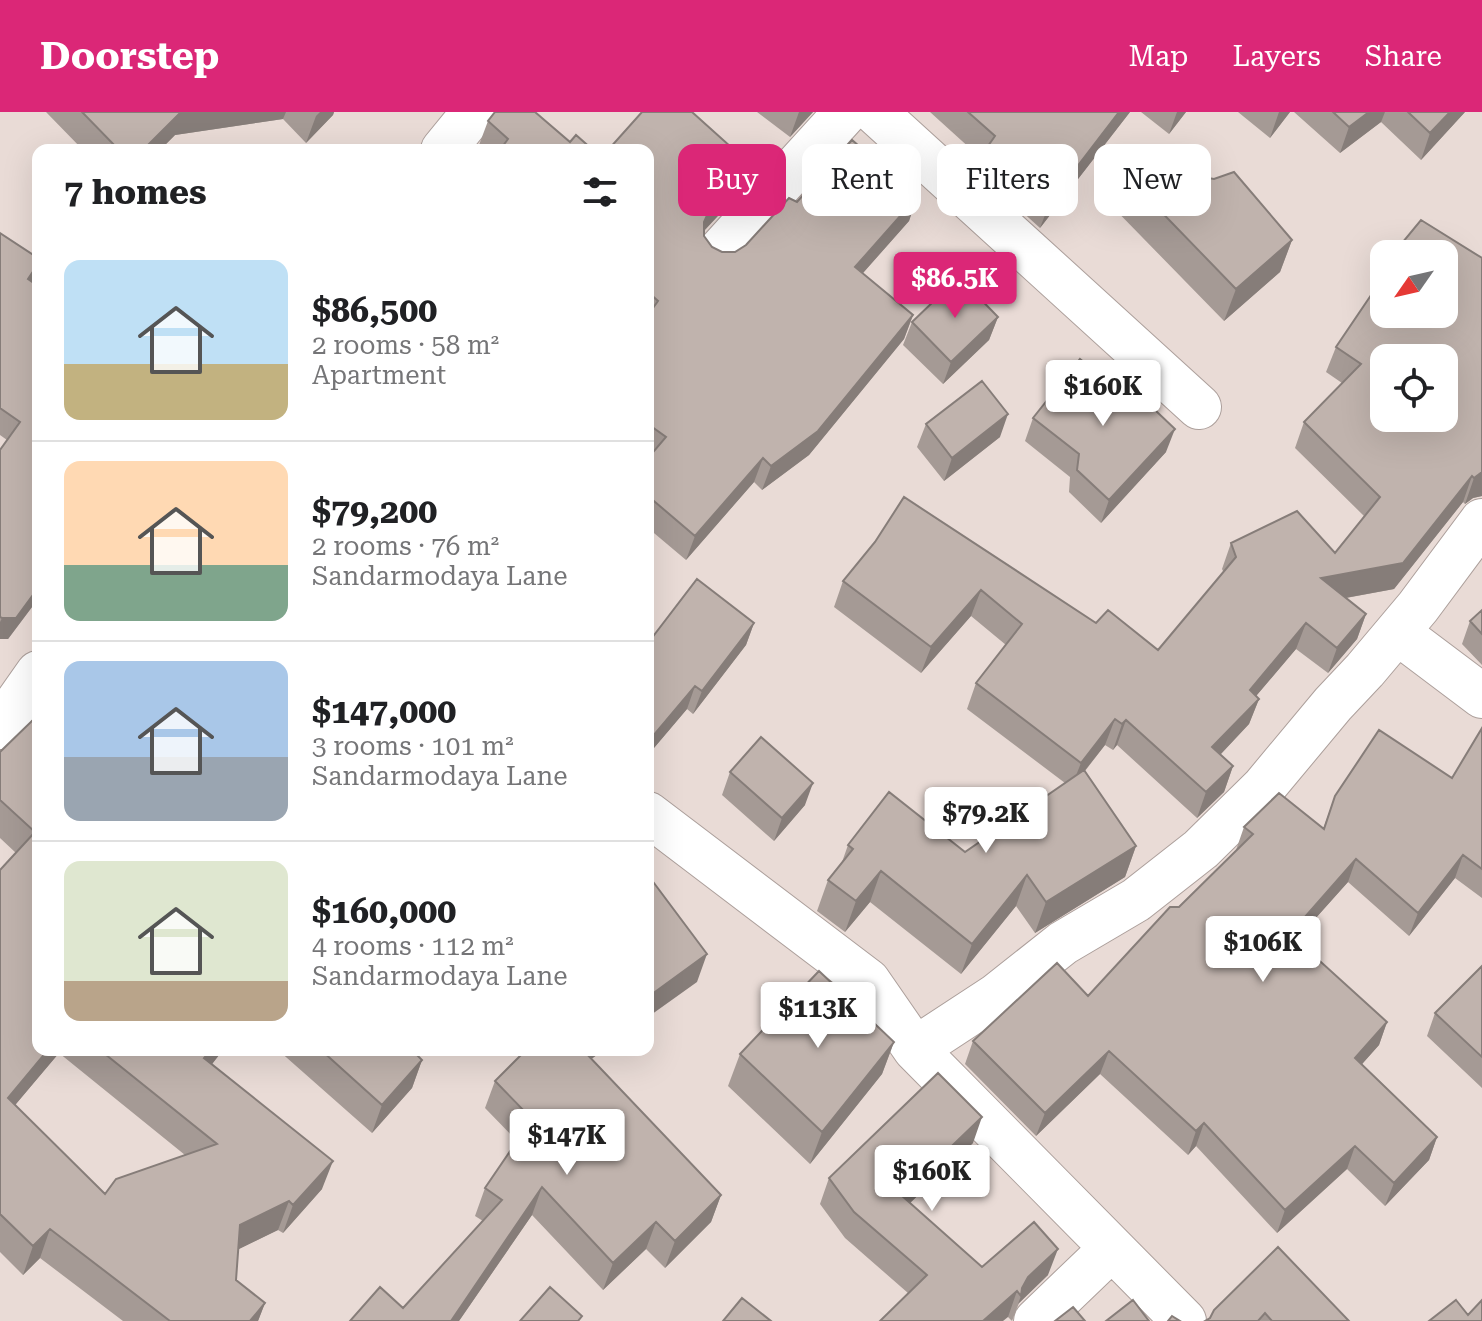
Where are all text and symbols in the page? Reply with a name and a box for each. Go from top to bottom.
text: Doorstep [40,34,219,78]
text: Map [1129,40,1188,73]
text: Layers [1232,40,1321,73]
text: Share [1365,40,1442,73]
chip: Buy [678,144,786,216]
chip: Rent [802,144,921,216]
chip: Filters [937,144,1078,216]
chip: New [1094,144,1211,216]
icon: filters [578,170,622,214]
text: 7 homes [64,172,207,212]
north arrow [1370,240,1458,328]
map controls [1370,240,1458,432]
pin: $86.5K [890,252,1020,320]
text: $86.5K [912,263,998,293]
text: $86,500 [312,290,437,330]
icon: home [128,292,224,388]
text: 2 rooms · 58 m² [312,330,499,360]
button: locate [1370,344,1458,432]
text: Apartment [312,360,446,390]
pin: $160K [1047,360,1159,428]
text: $160K [1064,371,1142,401]
text: $79,200 [312,491,437,531]
icon: home [128,493,224,589]
text: 2 rooms · 76 m² [312,531,499,561]
text: Sandarmodaya Lane [312,561,567,591]
text: $147,000 [312,691,456,731]
icon: home [128,693,224,789]
text: 3 rooms · 101 m² [312,731,514,761]
text: Sandarmodaya Lane [312,761,567,791]
pin: $79.2K [921,787,1051,855]
text: $79.2K [943,798,1029,828]
text: $160,000 [312,891,456,931]
icon: home [128,893,224,989]
pin: $106K [1207,916,1319,984]
text: $106K [1224,927,1302,957]
text: 4 rooms · 112 m² [312,931,514,961]
text: Sandarmodaya Lane [312,961,567,991]
pin: $113K [762,982,874,1050]
text: $113K [779,993,857,1023]
pin: $147K [511,1109,623,1177]
text: $147K [528,1120,606,1150]
pin: $160K [876,1145,988,1213]
text: $160K [893,1156,971,1186]

